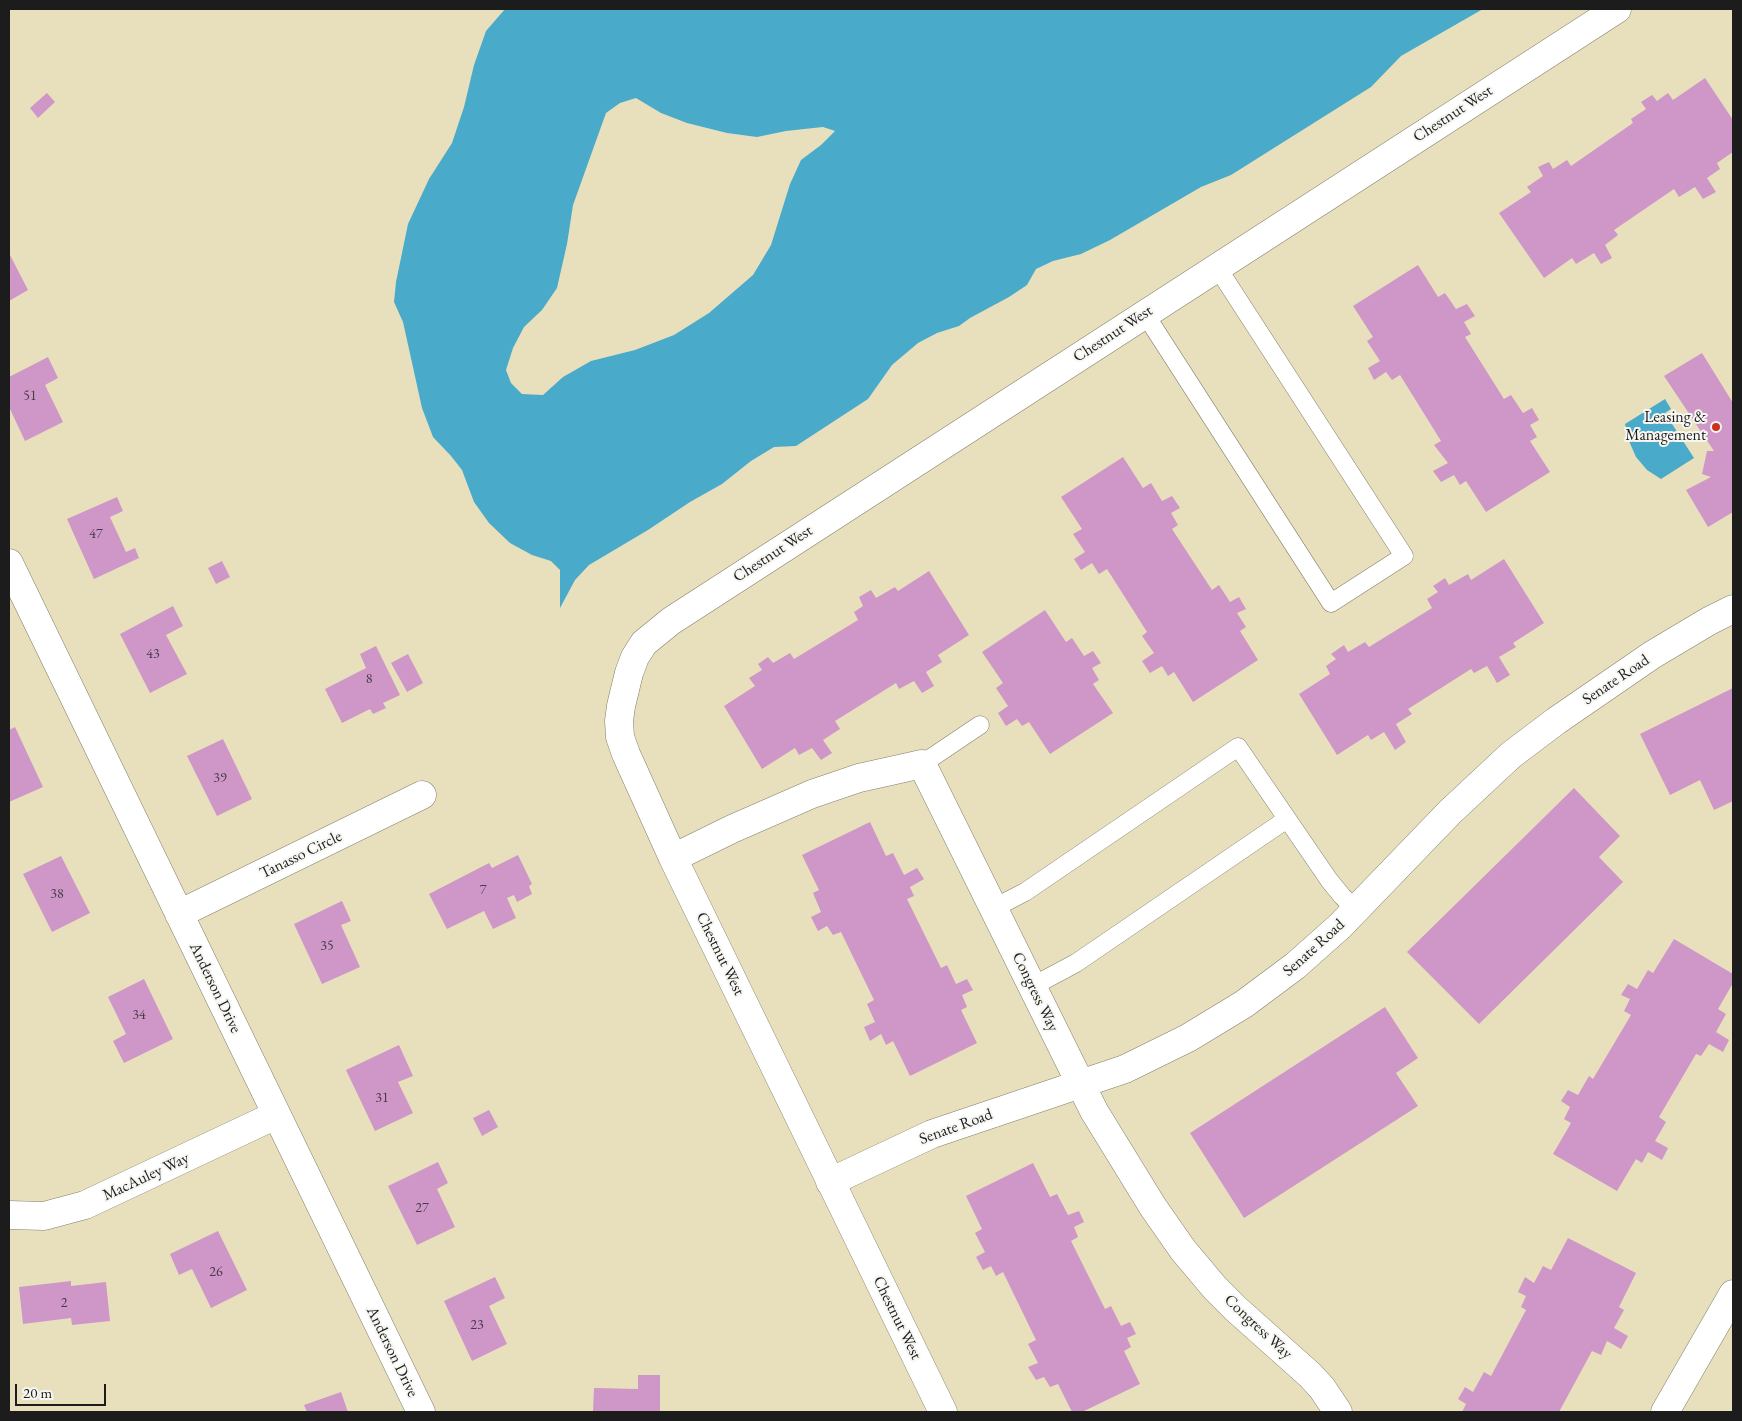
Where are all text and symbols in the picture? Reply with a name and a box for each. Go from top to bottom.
street label: Chestnut West [1410,81,1496,147]
street label: Chestnut West [1070,301,1156,367]
house number: 51 [23,388,37,404]
place label: Leasing & Management [1625,408,1706,446]
marker: Leasing & Management [1710,421,1722,433]
street label: Chestnut West [730,521,816,587]
house number: 47 [89,526,103,542]
house number: 43 [146,646,160,662]
street label: Senate Road [1579,651,1653,709]
house number: 8 [366,671,372,687]
house number: 39 [213,770,227,786]
street label: Tanasso Circle [257,827,345,883]
house number: 7 [480,882,486,898]
house number: 38 [50,886,64,902]
street label: Chestnut West [692,909,748,999]
street label: Senate Road [1279,915,1349,981]
house number: 35 [320,938,334,954]
street label: Anderson Drive [185,940,245,1036]
street label: Congress Way [1008,949,1062,1035]
house number: 34 [132,1007,146,1023]
house number: 31 [375,1090,389,1106]
street label: Senate Road [917,1105,995,1149]
street label: MacAuley Way [100,1149,192,1205]
house number: 27 [415,1200,429,1216]
house number: 26 [209,1264,223,1280]
street label: Chestnut West [869,1273,925,1363]
street label: Congress Way [1220,1291,1296,1363]
house number: 2 [61,1295,67,1311]
street label: Anderson Drive [362,1304,422,1400]
house number: 23 [470,1317,484,1333]
scale bar [18,1374,109,1406]
text: 20 m [23,1383,52,1402]

